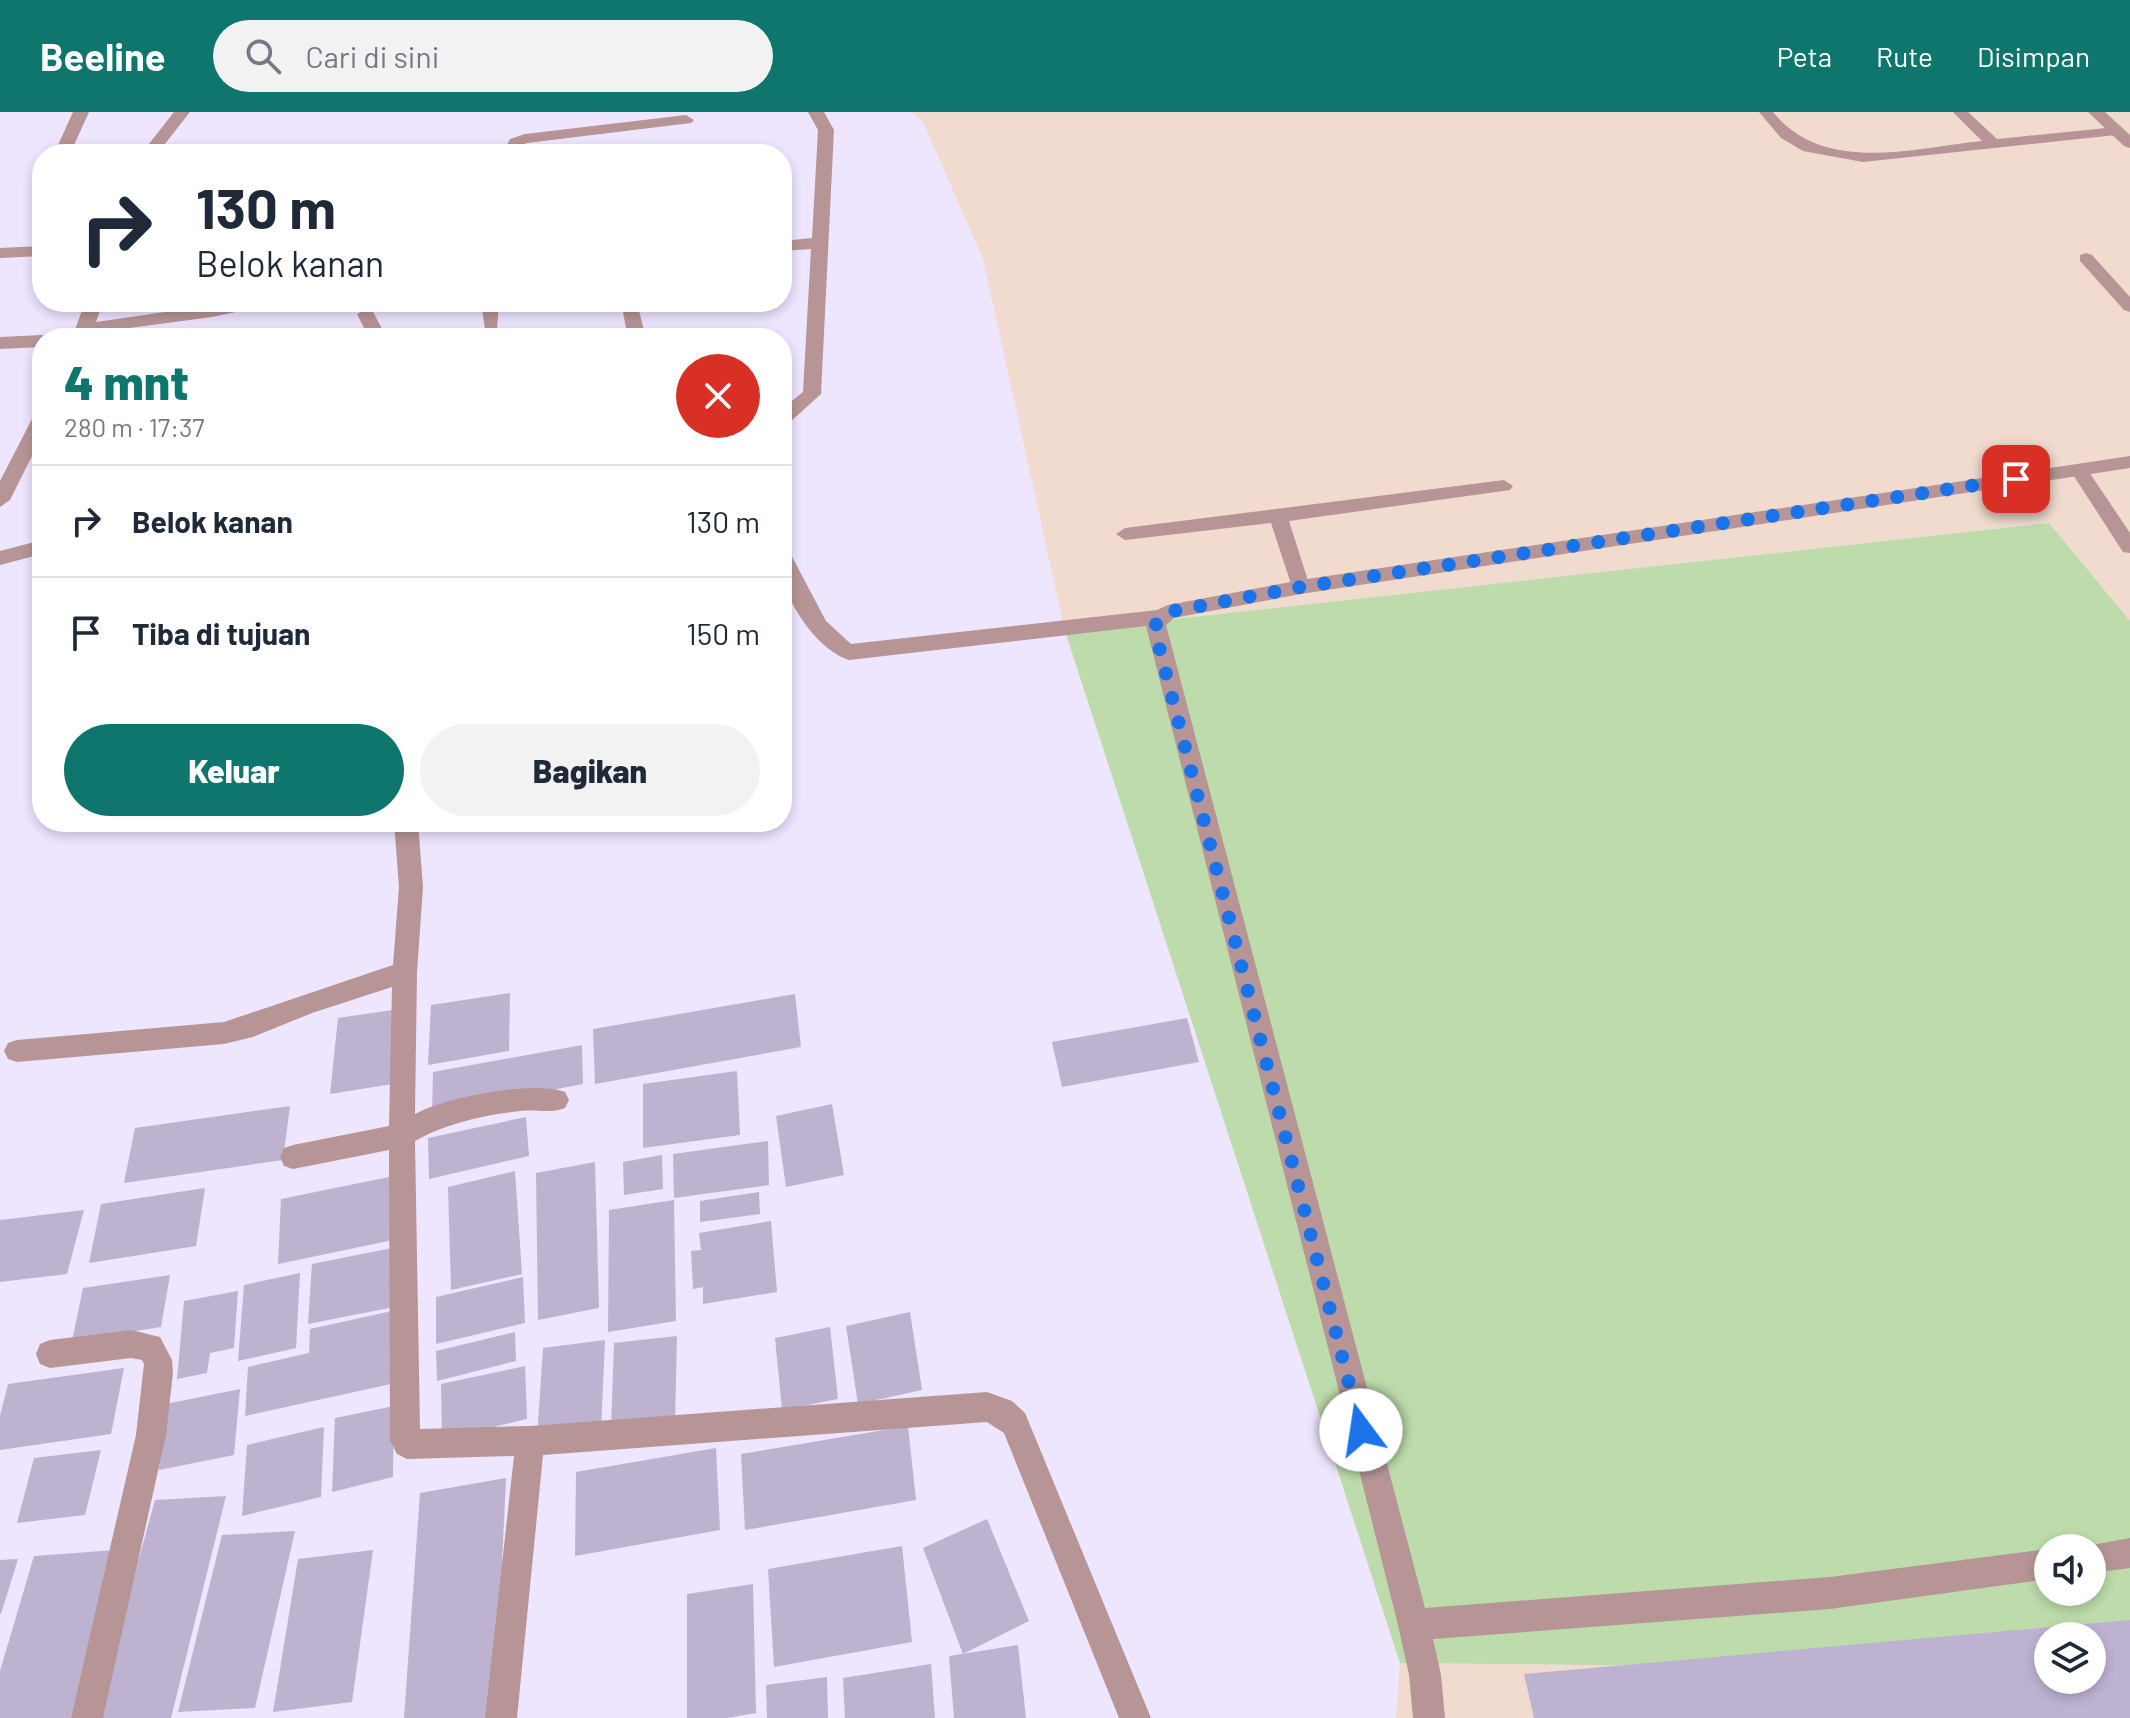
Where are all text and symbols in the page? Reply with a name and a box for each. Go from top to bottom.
search box [213,20,773,92]
text: Beeline [40,33,165,79]
icon: search [241,34,285,78]
text: Cari di sini [305,38,439,74]
text: Peta [1777,39,1832,73]
text: Rute [1876,39,1933,73]
text: Disimpan [1977,39,2090,73]
text: 130 m [196,173,336,240]
icon: right [64,176,168,280]
text: Belok kanan [196,241,384,284]
text: 4 mnt [64,352,189,410]
button: close [676,354,760,438]
text: 280 m · 17:37 [64,411,205,442]
pin [1982,445,2050,513]
icon: arrive [1994,457,2038,501]
icon: right [64,499,108,543]
text: Belok kanan [132,503,293,539]
text: 130 m [686,503,760,539]
icon: arrive [64,611,108,655]
text: Tiba di tujuan [132,615,310,651]
text: 150 m [686,615,760,651]
button: Keluar [64,724,404,816]
button: Bagikan [420,724,760,816]
position arrow [1319,1388,1403,1472]
map controls [2034,1534,2106,1694]
button: sound [2034,1534,2106,1606]
button: layers [2034,1622,2106,1694]

